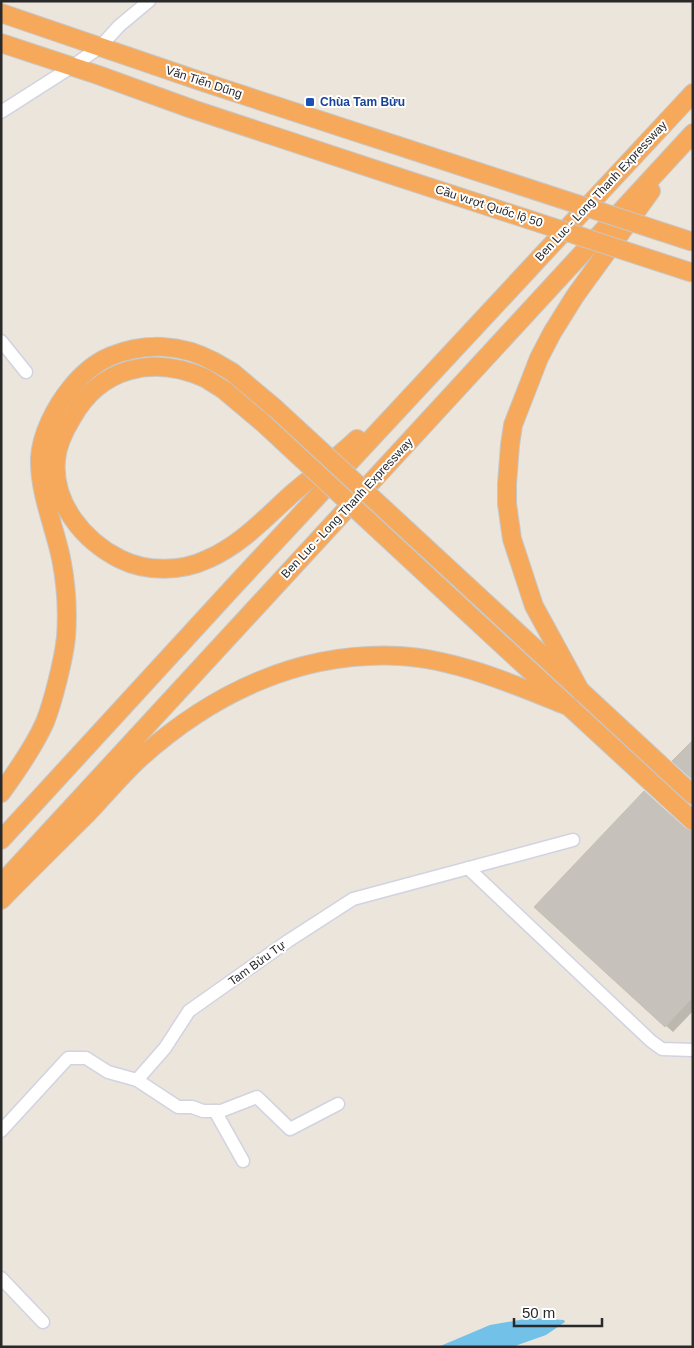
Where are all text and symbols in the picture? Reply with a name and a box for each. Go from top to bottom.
street label: Văn Tiến Dũng [164,63,244,101]
place label: Chùa Tam Bửu [320,95,405,109]
marker: Chùa Tam Bửu [304,96,316,108]
street label: Ben Luc - Long Thanh Expressway [532,118,670,264]
street label: Cầu vượt Quốc lộ 50 [434,182,545,230]
street label: Ben Luc - Long Thanh Expressway [278,435,416,581]
street label: Tam Bửu Tự [226,938,288,988]
scale bar [514,1296,602,1328]
text: 50 m [522,1304,555,1321]

